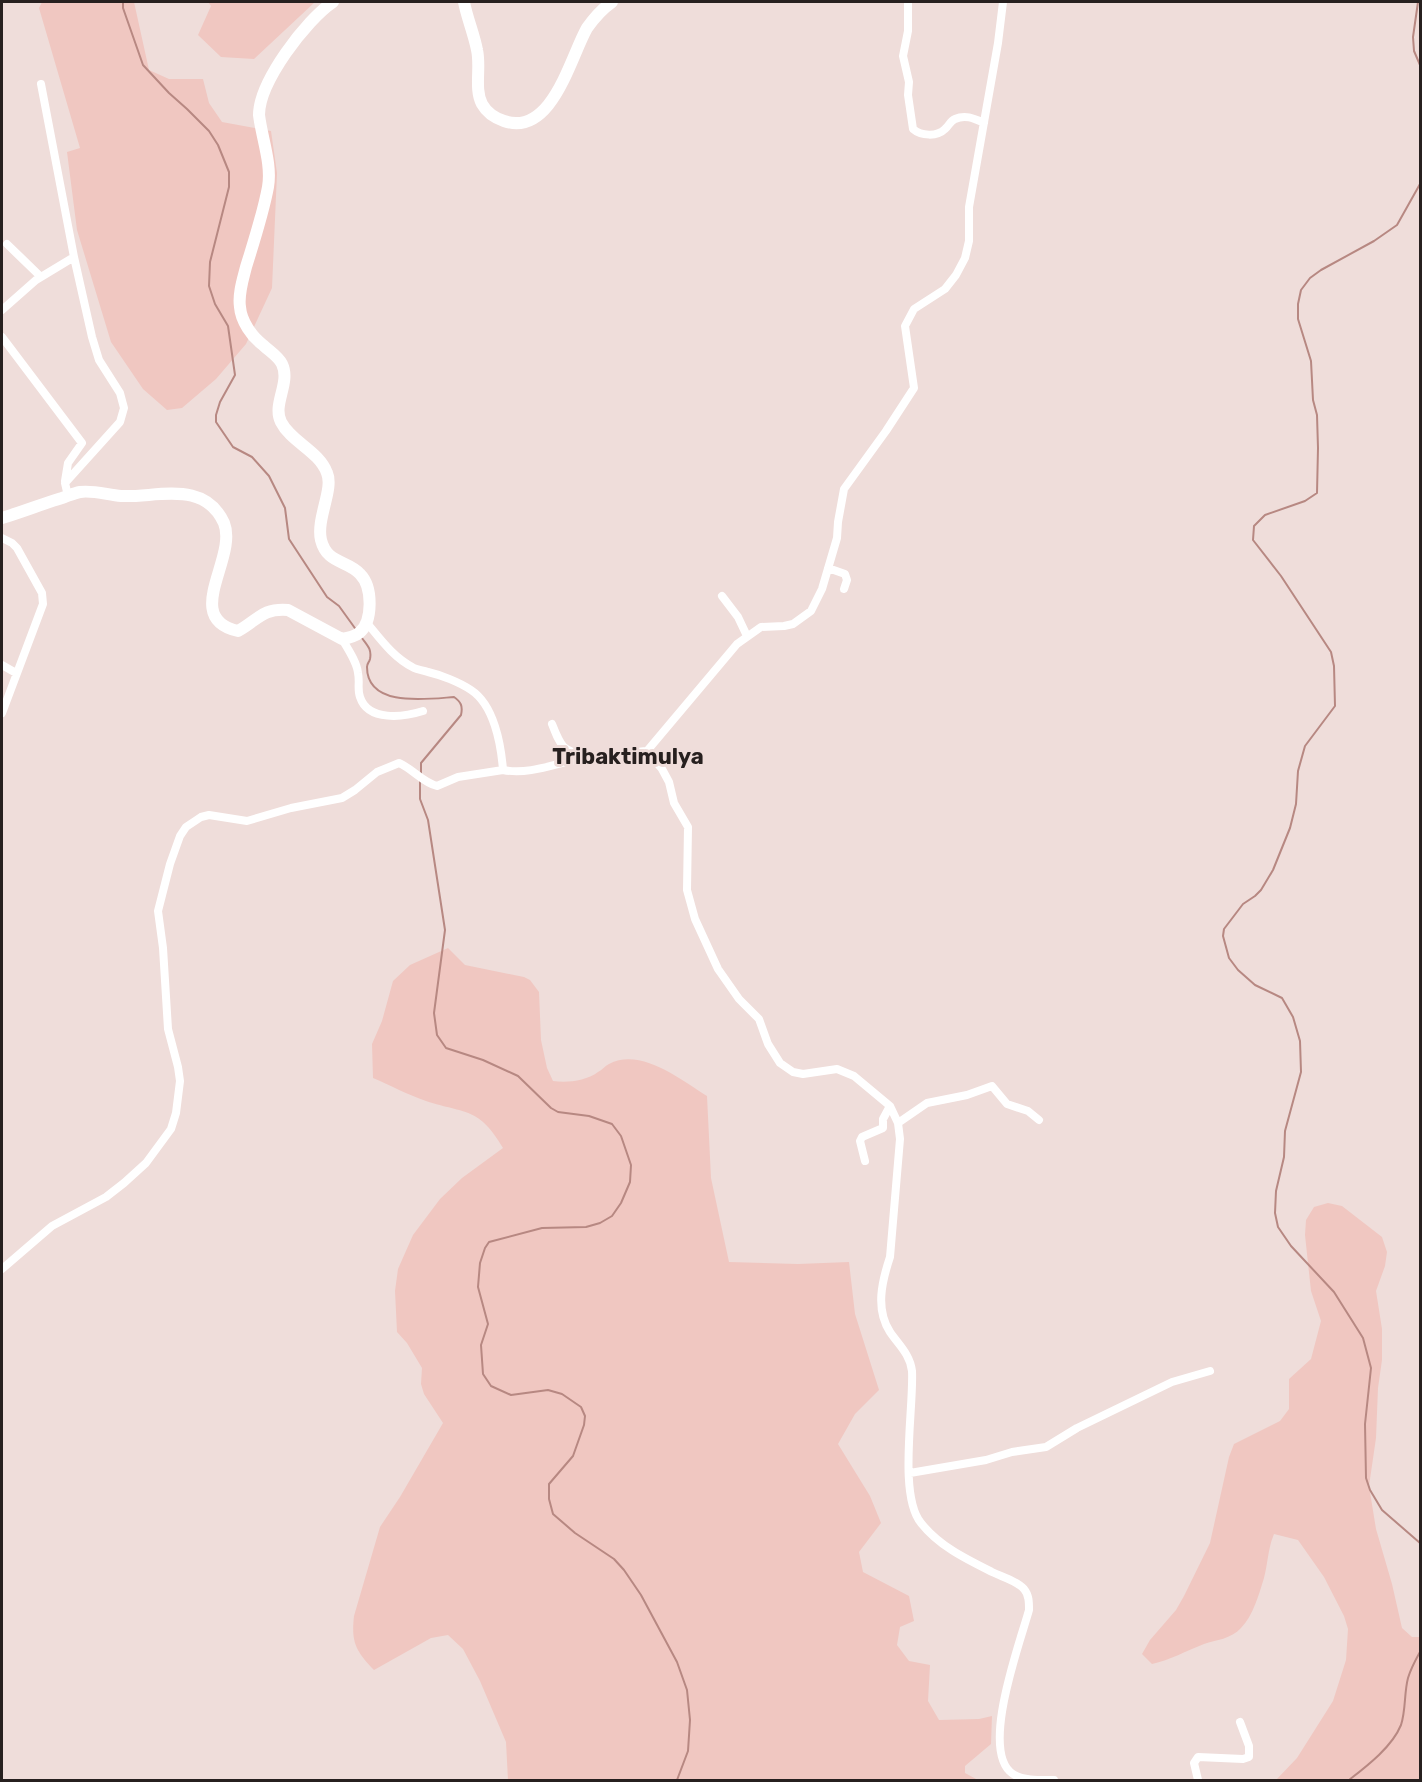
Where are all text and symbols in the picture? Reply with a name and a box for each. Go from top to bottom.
district label: Tribaktimulya [552,743,704,770]

